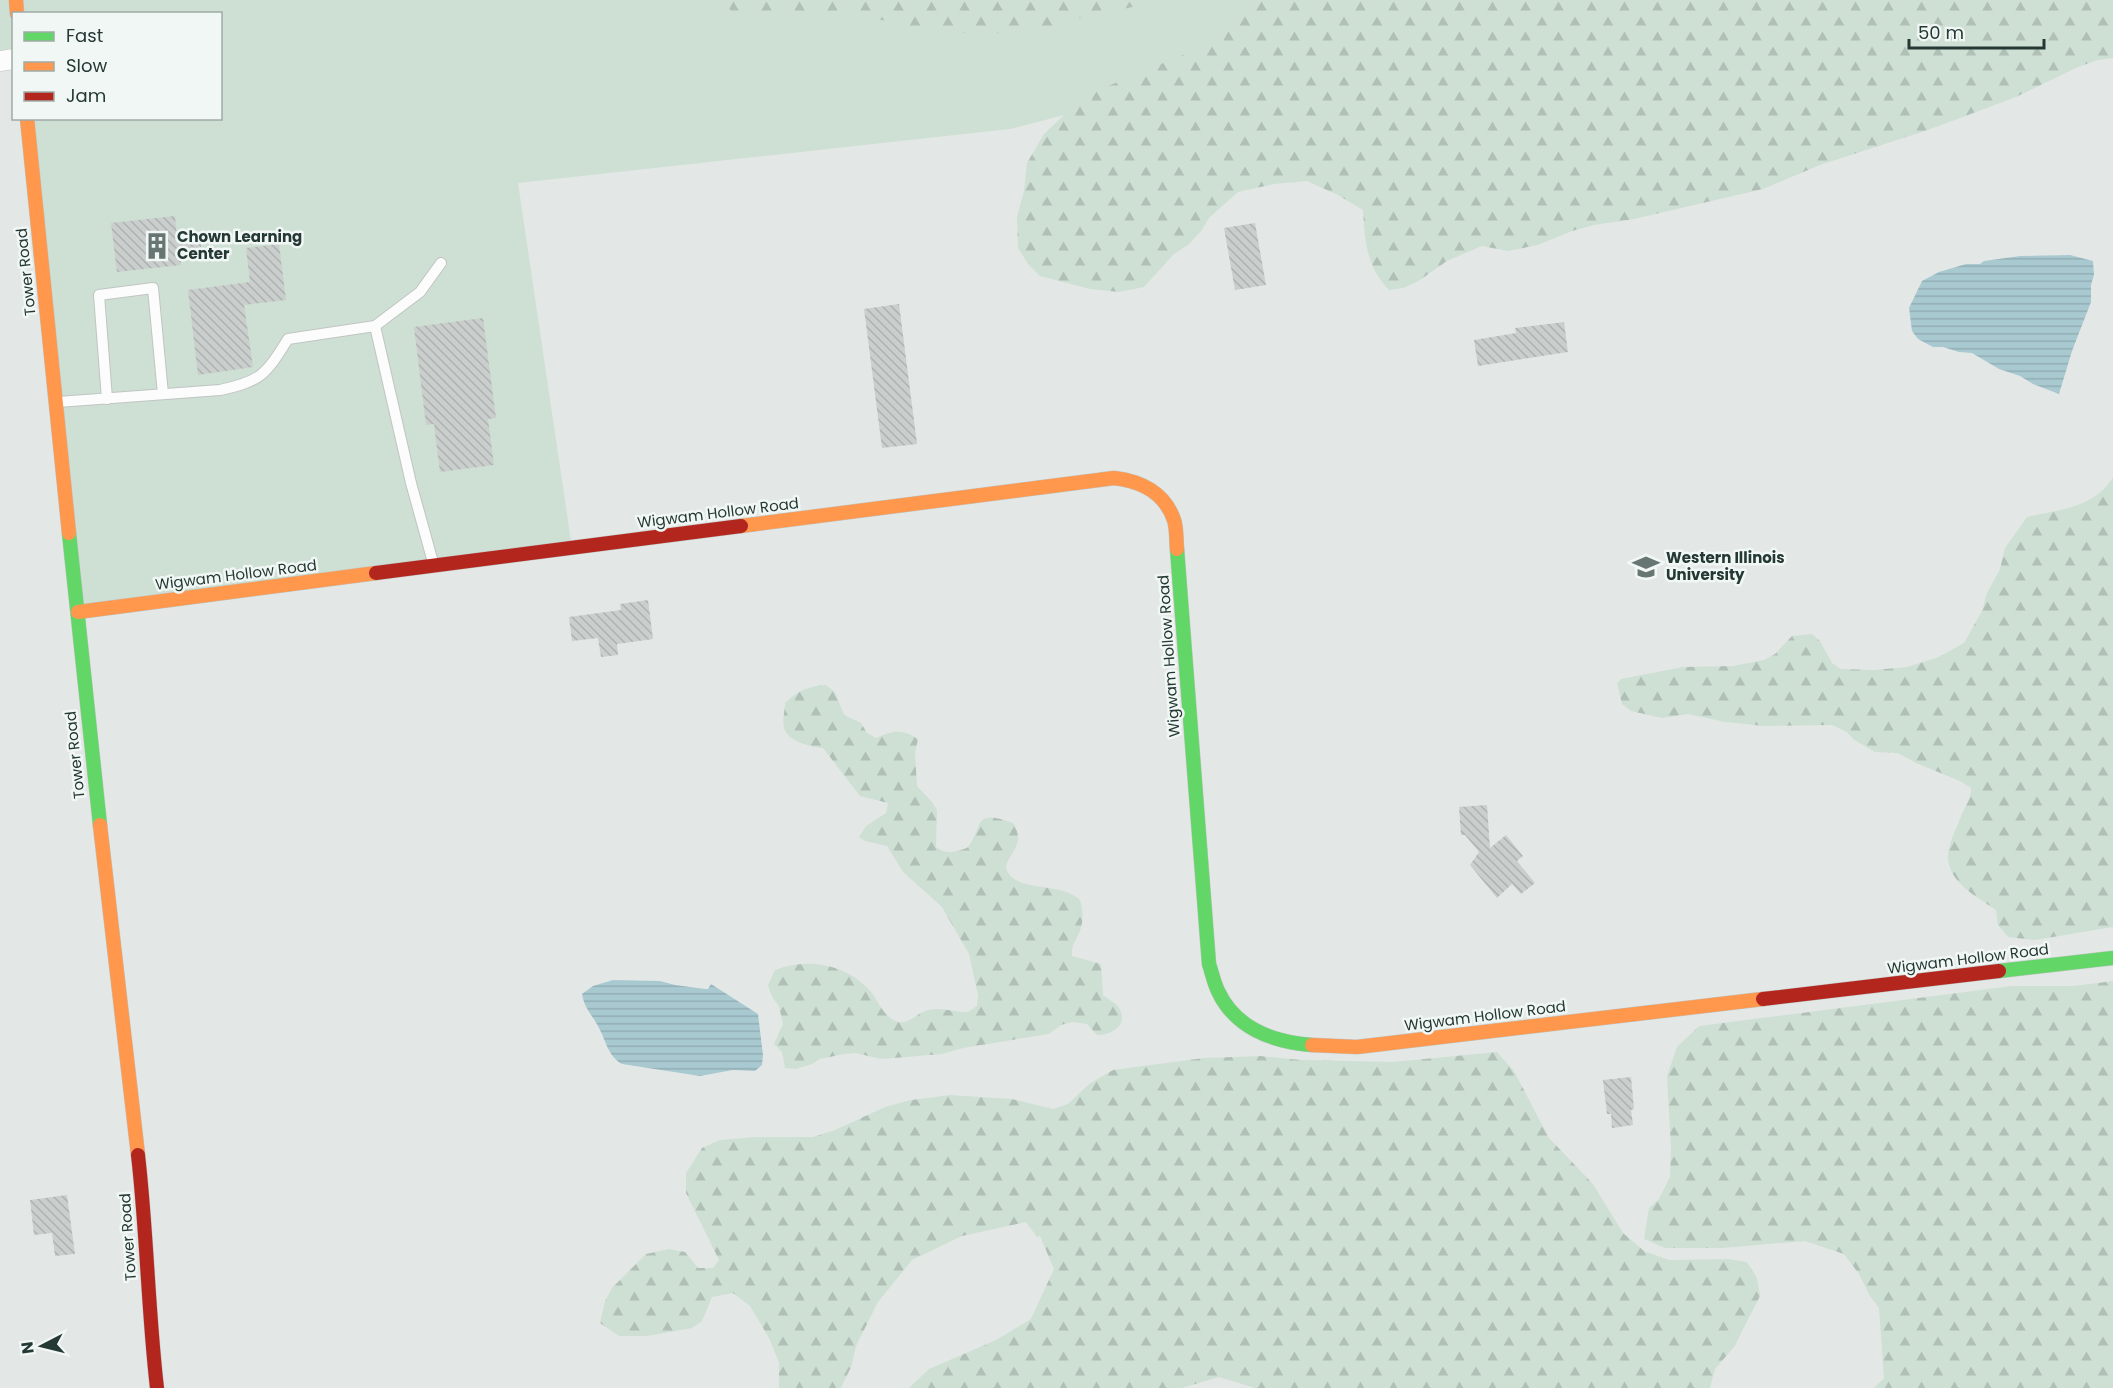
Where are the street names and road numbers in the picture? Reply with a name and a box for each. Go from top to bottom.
street label: Tower Road [10,227,41,317]
street label: Wigwam Hollow Road [636,492,800,533]
street label: Wigwam Hollow Road [154,554,318,595]
street label: Wigwam Hollow Road [1152,574,1185,738]
street label: Tower Road [59,710,90,800]
street label: Wigwam Hollow Road [1886,938,2050,979]
street label: Wigwam Hollow Road [1403,995,1567,1036]
street label: Tower Road [114,1192,141,1282]

